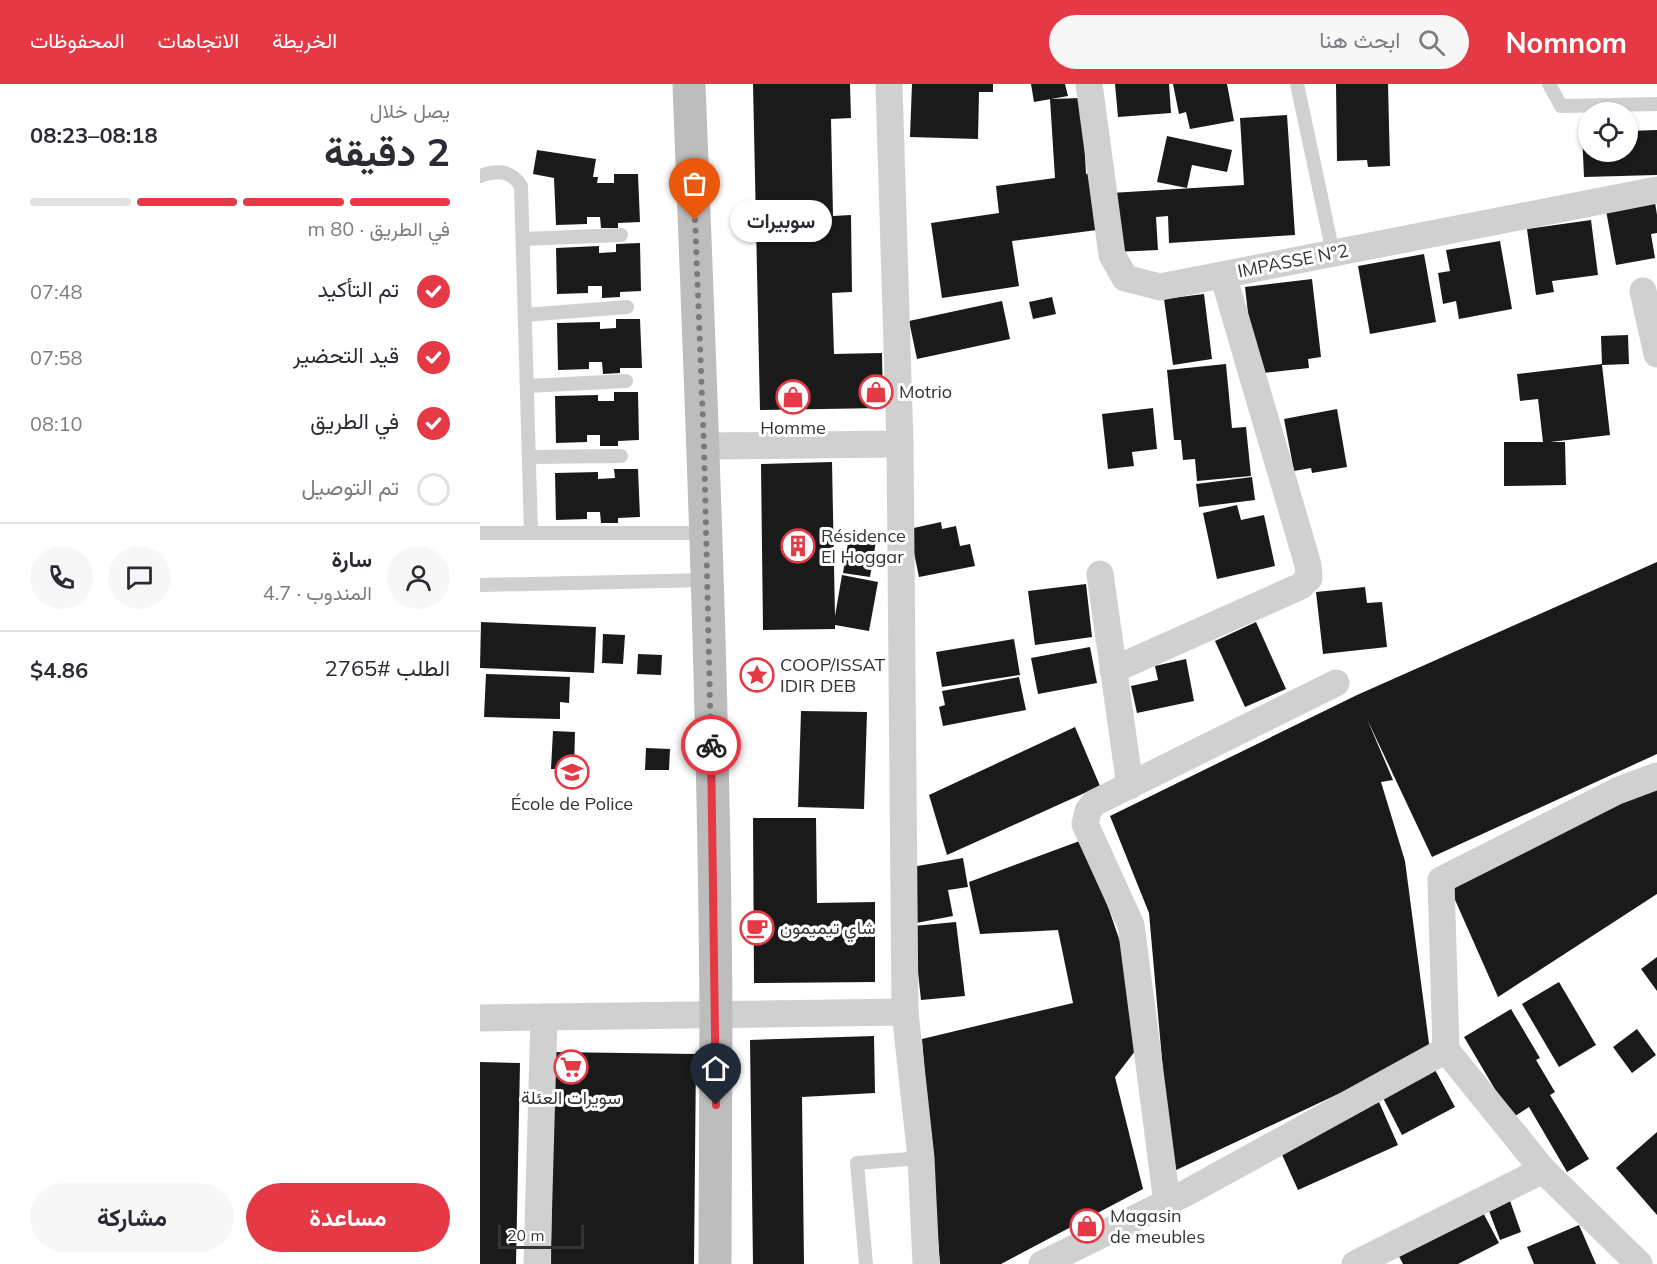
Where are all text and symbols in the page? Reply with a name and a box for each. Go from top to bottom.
search box [1049,15,1469,69]
text: Nomnom [1505,25,1627,60]
text: ابحث هنا [1319,26,1400,54]
icon: search [1415,26,1448,59]
text: المحفوظات [30,27,125,53]
text: الاتجاهات [158,27,239,53]
text: الخريطة [272,27,337,53]
text: يصل خلال [370,98,450,123]
map controls [1578,102,1638,162]
button: locate [1578,102,1638,162]
text: 08:18–08:23 [30,121,158,149]
text: 2 دقيقة [324,127,450,176]
pin [669,158,720,220]
icon: bag [678,167,711,200]
callout: سوبيرات [731,199,833,241]
text: سوبيرات [747,208,815,233]
text: في الطريق · 80 m [308,216,450,241]
street label: IMPASSE N°2 [1236,239,1350,283]
text: تم التأكيد [318,275,399,303]
icon: check [417,275,450,308]
text: 07:48 [30,279,83,304]
text: قيد التحضير [293,341,399,369]
icon: check [417,341,450,374]
text: 07:58 [30,345,83,370]
shop icon: Motrio [858,374,894,410]
shop icon: Homme [775,379,811,415]
place label: Motrio [899,380,952,403]
text: في الطريق [310,407,399,435]
icon: check [417,407,450,440]
text: 08:10 [30,411,83,436]
place label: Homme [760,416,826,439]
text: تم التوصيل [302,473,399,501]
place label: Résidence El Hoggar [821,524,906,568]
building icon: Résidence El Hoggar [780,528,816,564]
text: سارة [331,545,372,573]
button: phone [30,546,93,609]
button: chat [108,546,171,609]
button: person [387,546,450,609]
text: المندوب · 4.7 [263,580,372,605]
place label: COOP/ISSAT IDIR DEB [780,653,885,697]
text: الطلب #2765 [325,654,450,682]
text: $4.86 [30,656,88,684]
place icon: COOP/ISSAT IDIR DEB [739,657,775,693]
courier [681,715,741,775]
icon: bike [695,729,728,762]
school or university icon: École de Police [554,754,590,790]
place label: École de Police [511,792,633,815]
cafe icon: شاي تيميمون [739,910,775,946]
place label: شاي تيميمون [780,916,876,943]
pin [690,1043,741,1105]
supermarket icon: سويرات العئلة [553,1049,589,1085]
icon: home [699,1052,732,1085]
place label: سويرات العئلة [521,1086,621,1109]
button: مشاركة [30,1183,234,1252]
button: مساعدة [246,1183,450,1252]
place label: Magasin de meubles [1110,1204,1205,1248]
shop icon: Magasin de meubles [1069,1208,1105,1244]
scale bar [498,1222,584,1250]
text: 20 m [507,1225,544,1245]

